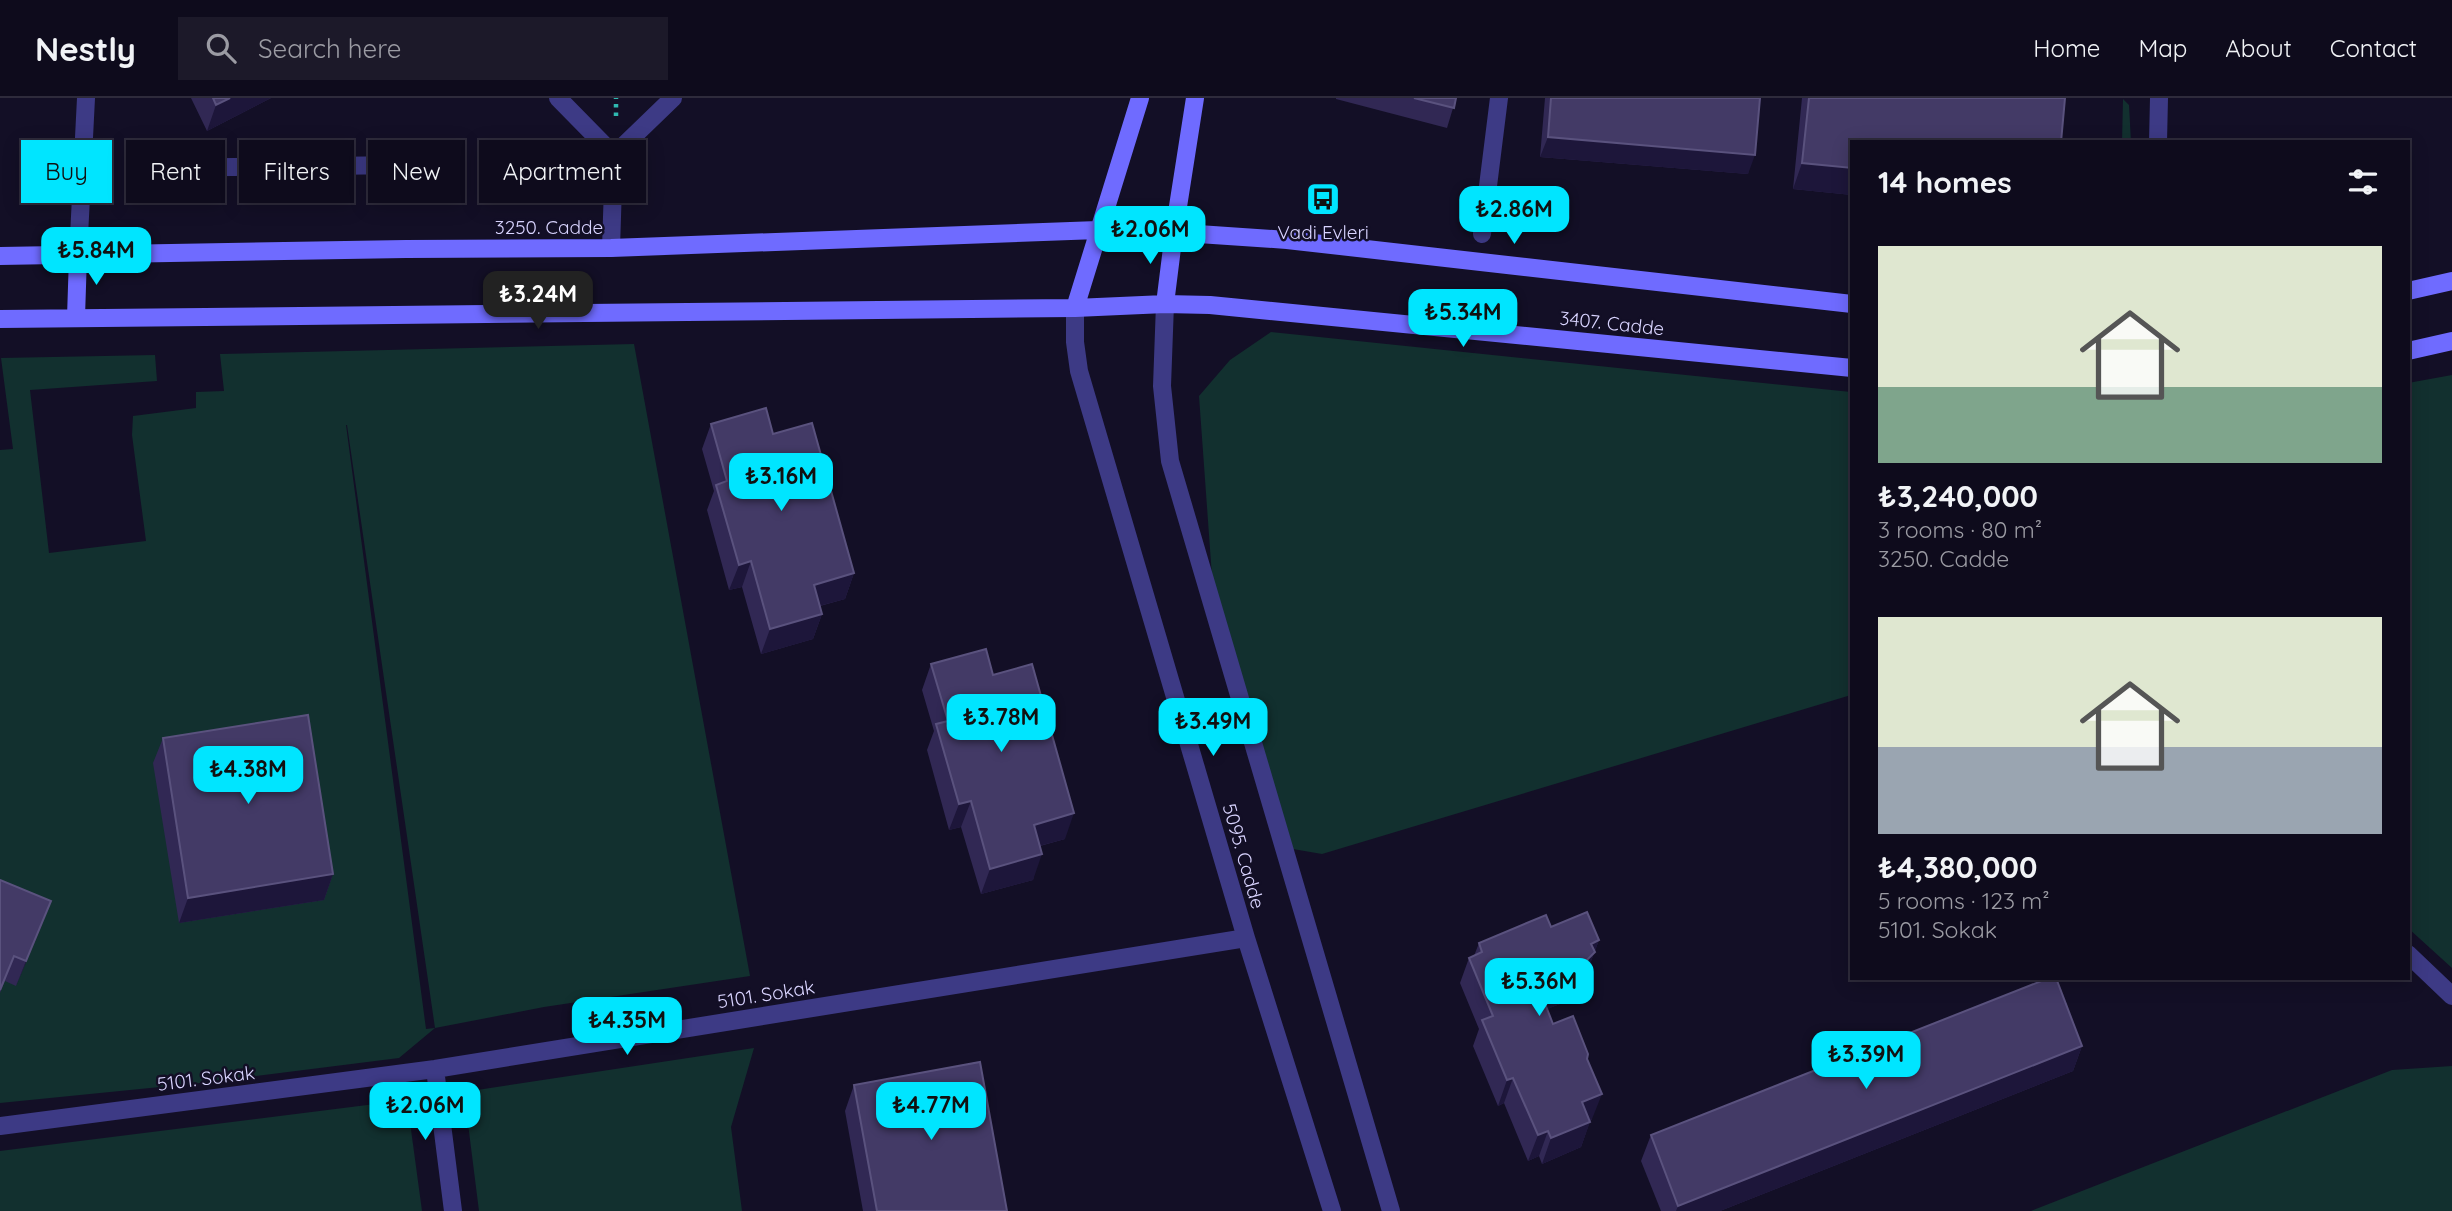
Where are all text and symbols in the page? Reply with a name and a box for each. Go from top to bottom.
search box [178,17,668,80]
text: Nestly [35,28,136,69]
icon: search [202,29,240,67]
text: Search here [258,32,401,65]
text: Home [2033,33,2100,63]
text: Map [2138,33,2187,63]
text: About [2225,33,2292,63]
text: Contact [2330,33,2417,63]
chip: Buy [21,140,112,203]
chip: Rent [126,140,225,203]
chip: Filters [239,140,354,203]
chip: New [368,140,465,203]
chip: Apartment [479,140,646,203]
text: 14 homes [1878,163,2012,201]
icon: filters [2344,163,2382,201]
bus stop icon: Vadi Evleri [1304,180,1342,218]
pin: ₺2.86M [1457,186,1571,246]
text: ₺2.86M [1475,194,1553,223]
pin: ₺2.06M [1093,206,1207,266]
text: ₺2.06M [1110,214,1190,243]
street label: 3250. Cadde [495,215,603,239]
place label: Vadi Evleri [1277,220,1369,244]
pin: ₺5.84M [39,228,153,287]
text: ₺5.84M [57,235,135,264]
pin: ₺3.24M [481,272,595,331]
text: ₺3.24M [499,279,577,308]
pin: ₺5.34M [1406,289,1520,349]
icon: home [2067,292,2193,418]
text: ₺5.34M [1424,297,1502,326]
street label: 3407. Cadde [1558,306,1666,340]
pin: ₺3.16M [724,454,838,513]
text: ₺3.16M [745,461,817,490]
text: ₺3,240,000 [1878,477,2038,515]
text: 3 rooms · 80 m² [1878,515,2042,544]
text: 3250. Cadde [1878,544,2009,573]
icon: home [2067,663,2193,789]
pin: ₺3.78M [944,694,1058,754]
pin: ₺3.49M [1156,698,1270,758]
text: ₺3.78M [963,702,1039,731]
text: ₺3.49M [1175,706,1251,735]
pin: ₺4.38M [191,746,305,806]
text: ₺4.38M [209,754,287,783]
street label: 5095. Cadde [1218,801,1270,911]
text: ₺4,380,000 [1878,848,2037,886]
text: 5 rooms · 123 m² [1878,886,2050,915]
text: 5101. Sokak [1878,915,1997,944]
pin: ₺5.36M [1482,958,1596,1018]
text: ₺5.36M [1501,966,1577,995]
street label: 5101. Sokak [716,974,816,1014]
pin: ₺4.35M [570,998,684,1057]
text: ₺4.35M [588,1005,666,1034]
pin: ₺3.39M [1809,1032,1923,1091]
text: ₺3.39M [1828,1039,1904,1068]
street label: 5101. Sokak [156,1060,256,1096]
pin: ₺2.06M [368,1082,482,1142]
pin: ₺4.77M [874,1082,988,1142]
text: ₺2.06M [385,1090,465,1119]
text: ₺4.77M [892,1090,970,1119]

